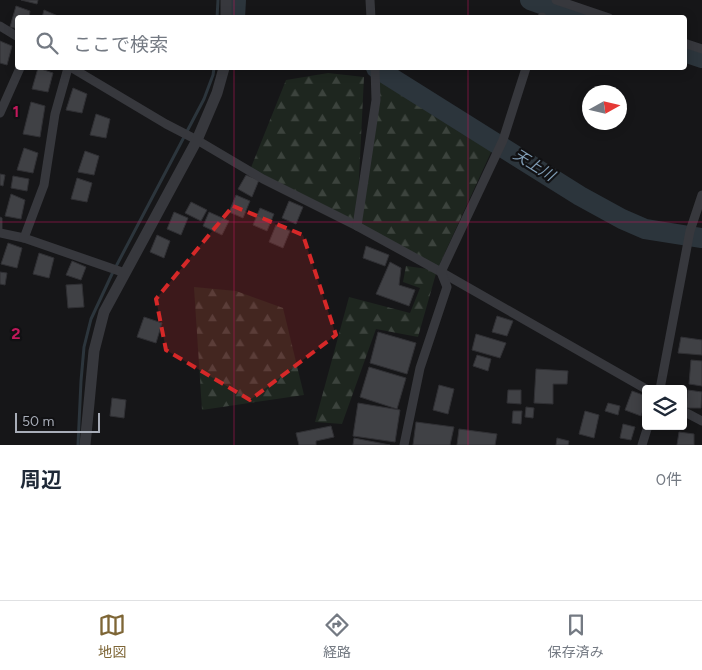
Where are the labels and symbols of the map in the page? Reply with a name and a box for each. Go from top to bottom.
north arrow [582,85,627,130]
text: 1 [13,102,19,121]
water label: 天上川 [510,145,560,186]
text: 2 [11,324,21,343]
scale bar [15,410,100,433]

